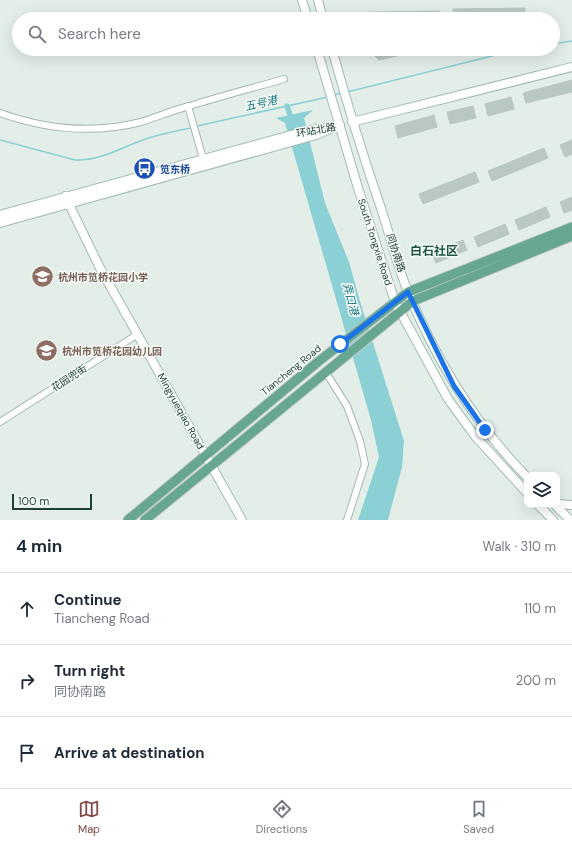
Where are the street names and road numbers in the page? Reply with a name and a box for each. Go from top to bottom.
street label: 环站北路 [295,120,337,140]
street label: South Tongxie Road [355,197,395,287]
street label: 同协南路 [384,232,408,274]
street label: Tiancheng Road [258,342,324,398]
street label: 花园兜街 [49,362,89,394]
street label: Mingyueqiao Road [155,371,207,451]

